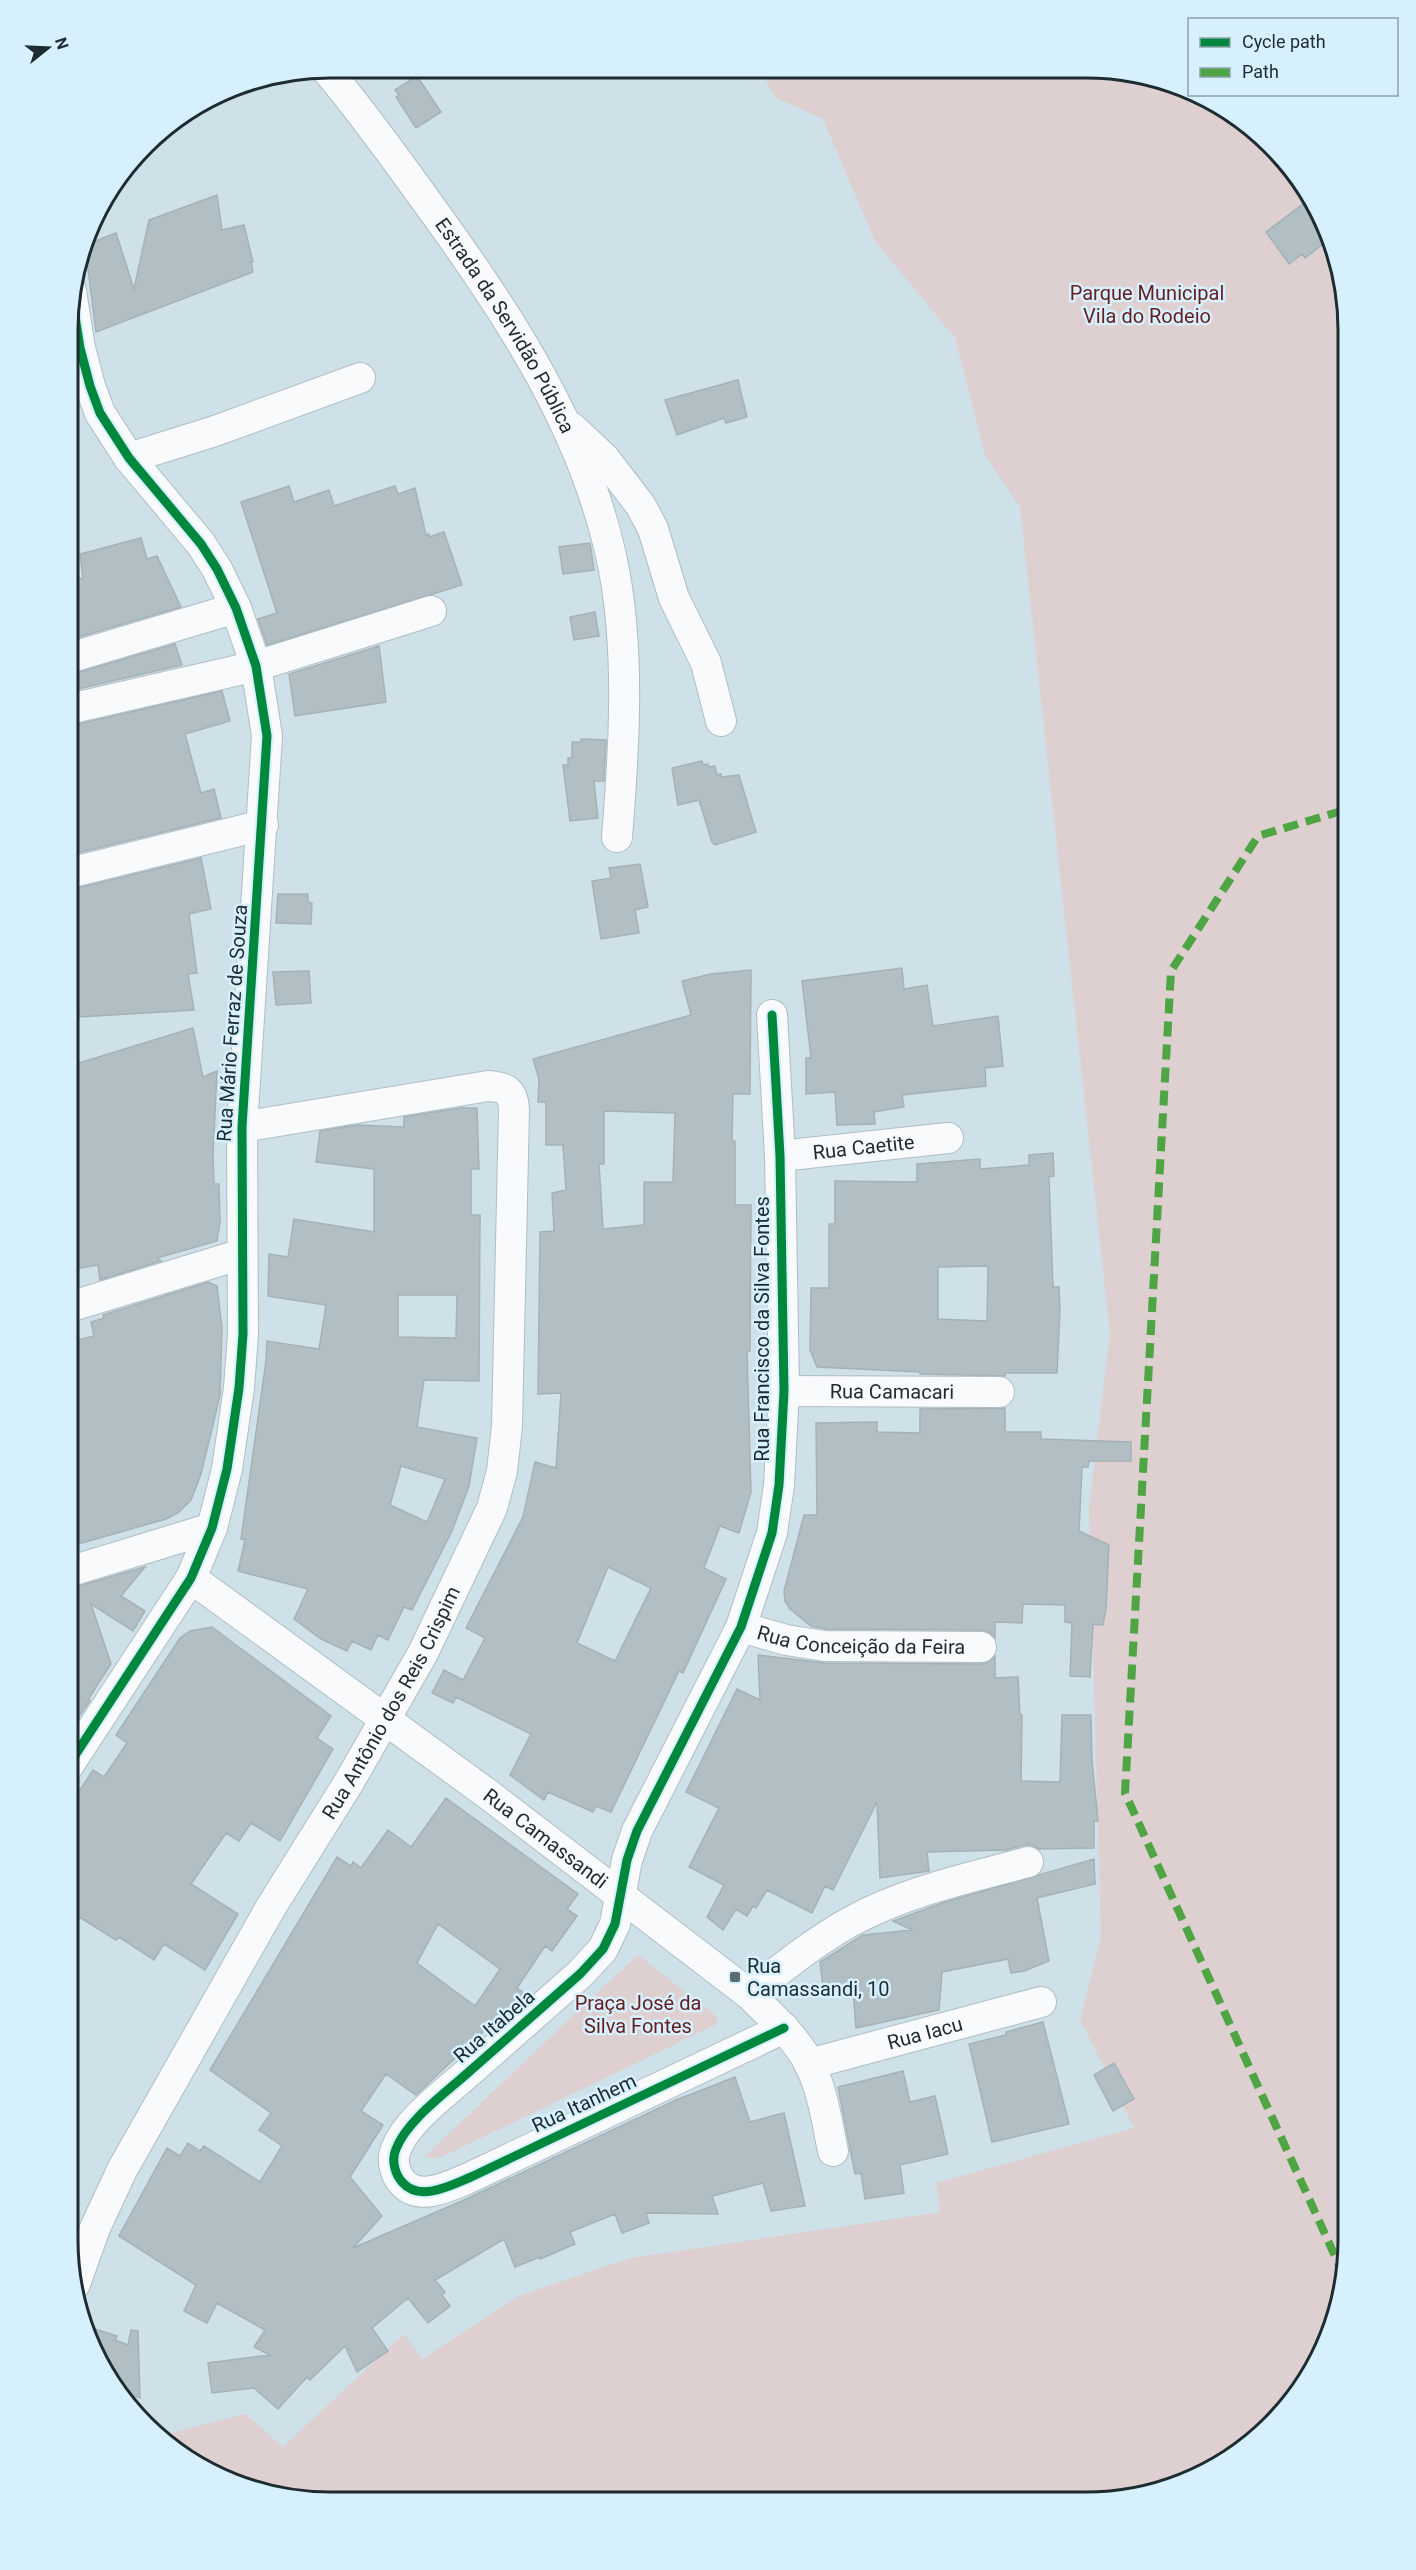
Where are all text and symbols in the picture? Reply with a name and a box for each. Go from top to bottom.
north arrow [18,18,78,78]
legend [1188,18,1398,96]
text: Cycle path [1242,31,1326,52]
text: N [51,35,73,52]
text: Path [1242,61,1279,82]
street label: Estrada da Servidão Pública [430,213,580,437]
park label: Parque Municipal Vila do Rodeio [1070,281,1224,328]
street label: Rua Mário Ferraz de Souza [212,904,252,1142]
street label: Rua Caetite [811,1130,916,1164]
street label: Rua Francisco da Silva Fontes [750,1196,774,1462]
street label: Rua Camacari [830,1379,954,1404]
street label: Rua Antônio dos Reis Crispim [317,1582,465,1824]
street label: Rua Conceição da Feira [754,1620,965,1659]
street label: Rua Camassandi [479,1783,613,1894]
place label: Rua Camassandi, 10 [747,1954,889,2001]
marker: Rua Camassandi, 10 [728,1970,742,1984]
street label: Rua Itabela [449,1984,539,2068]
park label: Praça José da Silva Fontes [575,1991,701,2038]
street label: Rua Iacu [885,2011,965,2055]
street label: Rua Itanhem [528,2068,640,2138]

